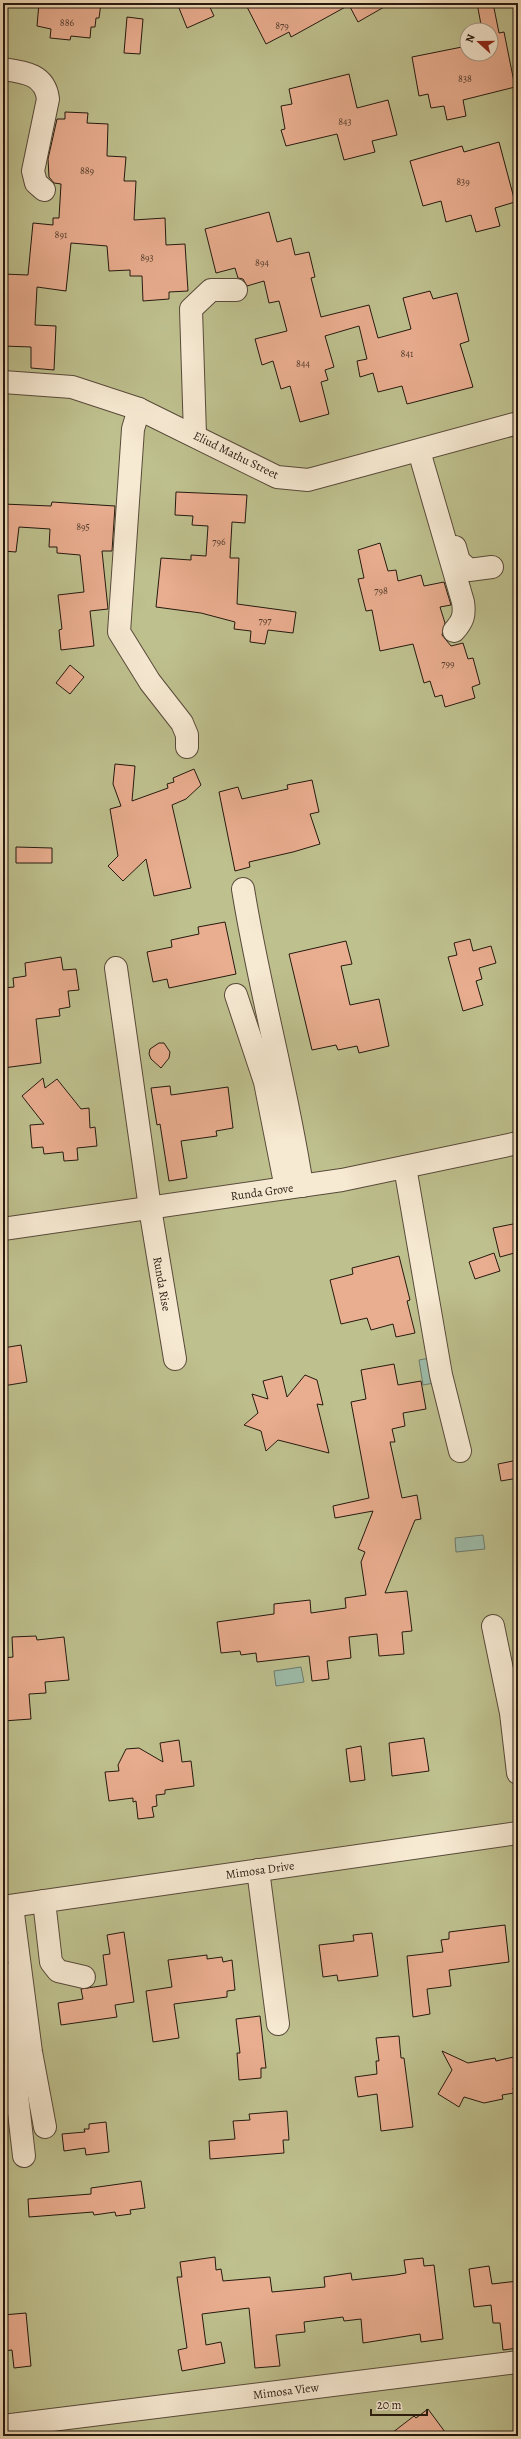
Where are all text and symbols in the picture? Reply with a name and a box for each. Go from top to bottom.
house number: 886 [60,16,75,29]
house number: 879 [275,19,289,32]
north arrow [459,22,499,62]
text: N [462,32,479,45]
house number: 838 [458,72,472,85]
house number: 843 [338,115,352,128]
house number: 889 [80,164,95,177]
house number: 839 [456,175,470,188]
house number: 891 [55,228,68,241]
house number: 893 [140,251,154,264]
house number: 894 [255,256,269,269]
house number: 841 [401,347,414,360]
house number: 844 [296,357,310,370]
street label: Eliud Mathu Street [191,427,281,483]
house number: 895 [76,520,90,533]
house number: 796 [212,535,226,548]
house number: 798 [374,584,388,597]
house number: 797 [259,614,272,627]
house number: 799 [441,657,455,670]
street label: Runda Grove [230,1180,294,1204]
street label: Runda Rise [149,1255,175,1313]
street label: Mimosa Drive [225,1857,295,1883]
street label: Mimosa View [252,2379,320,2403]
scale bar [371,2391,427,2417]
text: 20 m [377,2397,401,2413]

